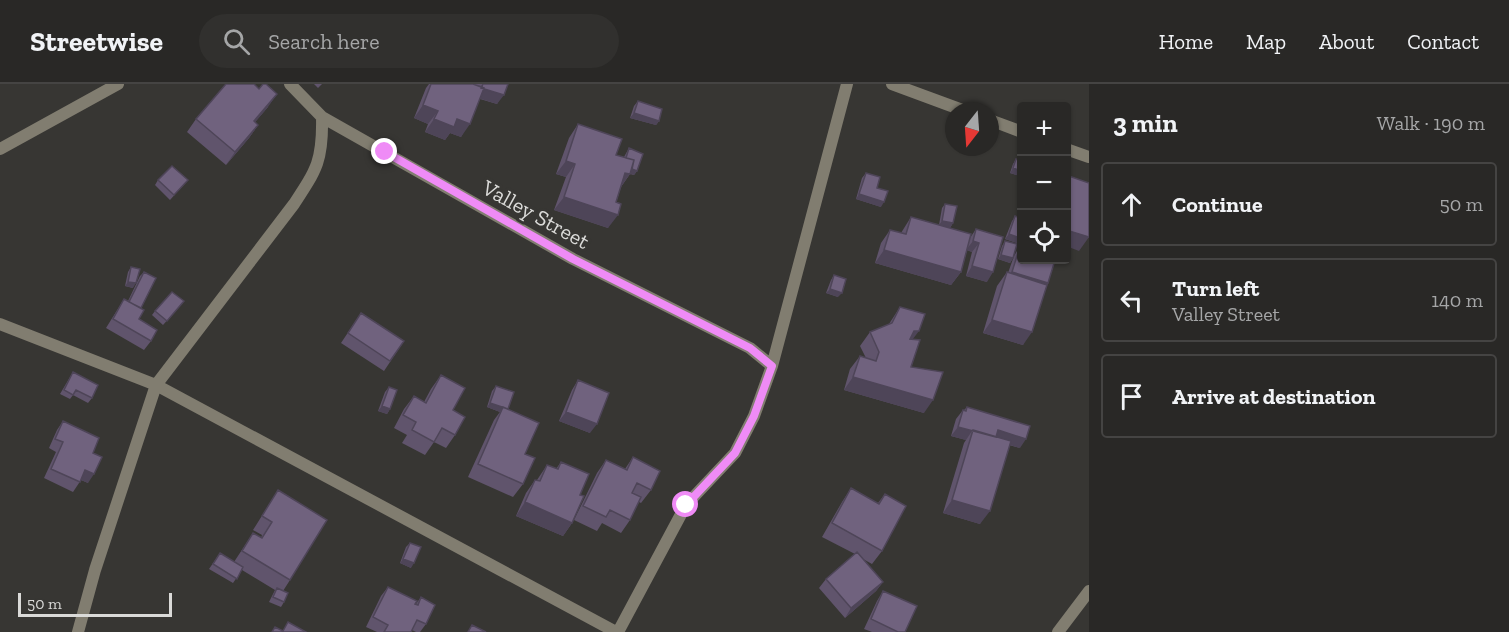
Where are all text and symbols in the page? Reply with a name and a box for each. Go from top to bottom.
search box [199,14,619,68]
text: Streetwise [30,25,163,58]
icon: search [220,25,253,58]
text: Search here [268,28,380,55]
text: Home [1159,29,1213,54]
text: Map [1246,29,1286,54]
text: About [1319,29,1374,54]
text: Contact [1407,29,1479,54]
north arrow [945,102,999,156]
map controls [1017,102,1071,264]
button: + [1017,102,1071,156]
text: 3 min [1113,107,1178,139]
text: Walk · 190 m [1377,111,1485,135]
route end [371,138,397,164]
button: − [1017,156,1071,210]
street label: Valley Street [476,173,595,255]
icon: ahead [1115,188,1148,221]
text: Continue [1172,191,1263,218]
text: 50 m [1439,192,1483,216]
button: locate [1017,210,1071,264]
text: Turn left [1172,275,1259,302]
icon: left [1115,284,1148,317]
text: 140 m [1431,288,1483,312]
text: Valley Street [1172,302,1280,326]
icon: arrive [1115,380,1148,413]
text: Arrive at destination [1172,383,1375,410]
route start [672,491,698,517]
scale bar [18,590,172,618]
text: 50 m [27,594,62,613]

